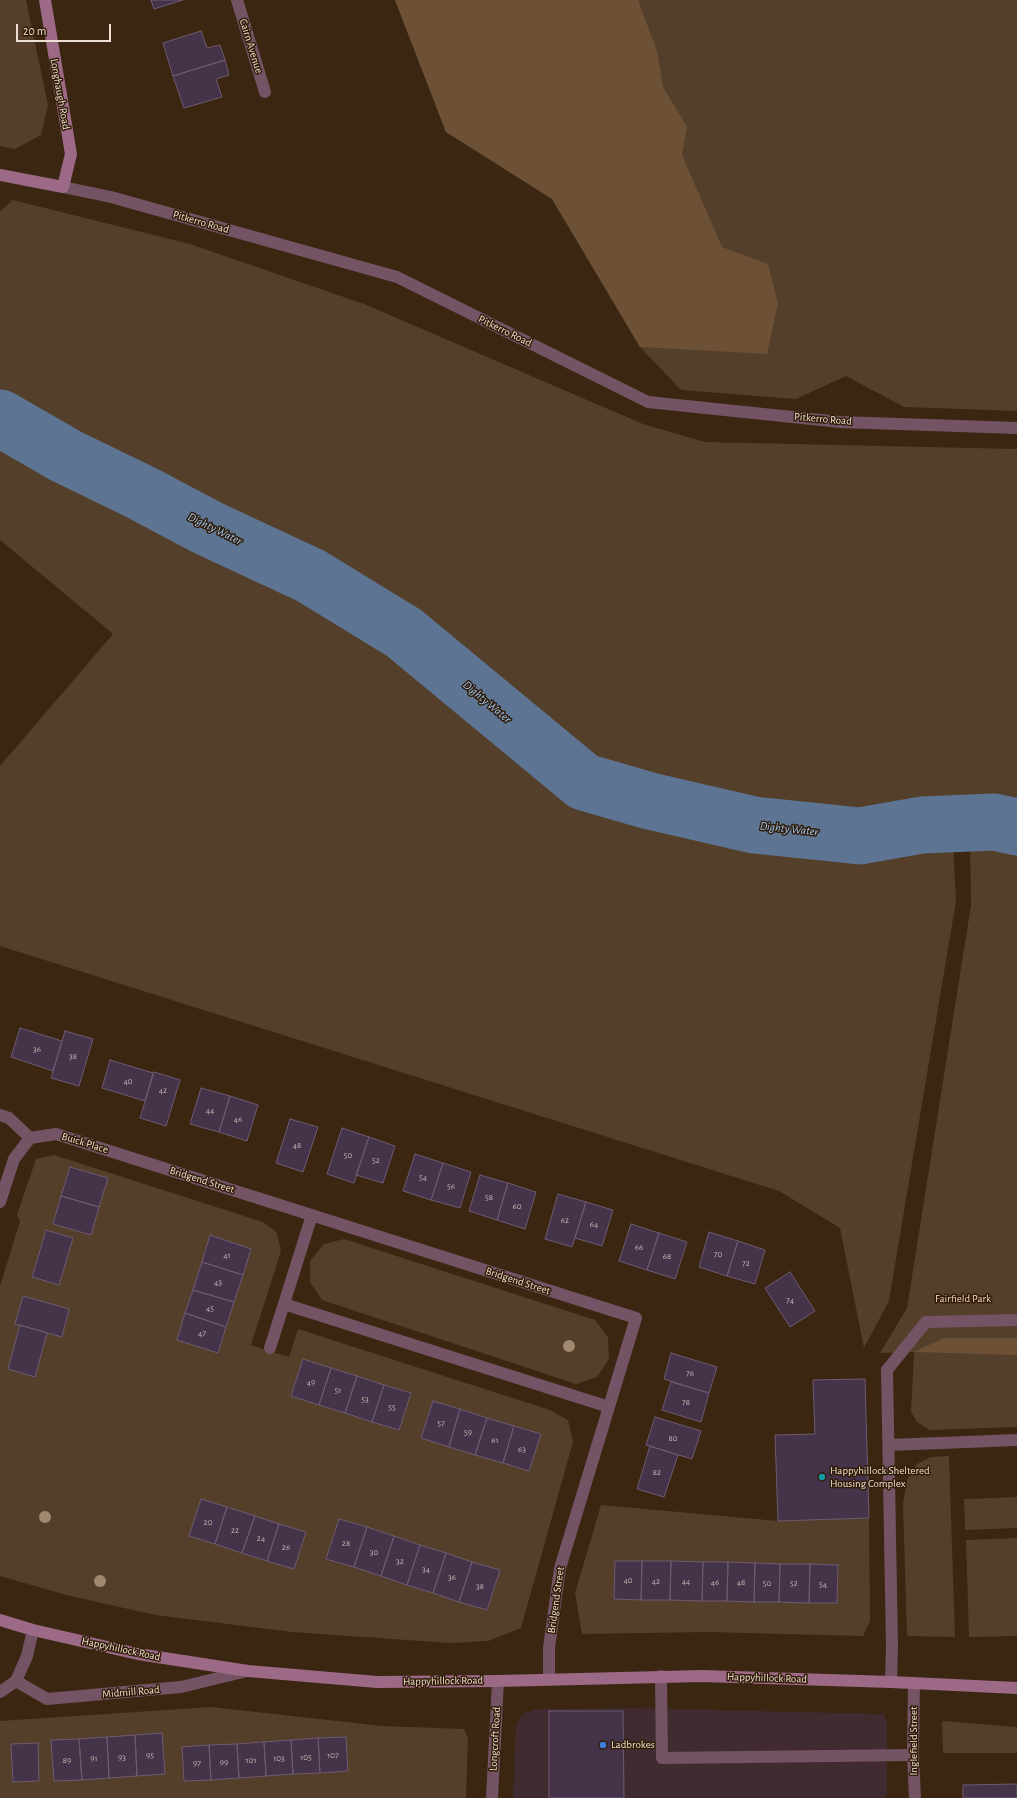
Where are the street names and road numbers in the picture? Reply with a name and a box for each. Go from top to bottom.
street label: Cairn Avenue [236,17,266,75]
street label: Longhaugh Road [47,57,73,131]
street label: Pitkerro Road [171,208,231,236]
street label: Pitkerro Road [476,312,534,350]
street label: Pitkerro Road [794,410,852,428]
street label: Buick Place [60,1130,110,1156]
street label: Bridgend Street [168,1164,236,1196]
street label: Bridgend Street [484,1264,552,1298]
street label: Bridgend Street [545,1566,567,1634]
street label: Happyhillock Road [80,1634,162,1664]
street label: Happyhillock Road [727,1670,807,1686]
street label: Happyhillock Road [403,1674,483,1688]
street label: Midmill Road [102,1683,160,1701]
street label: Longcroft Road [487,1707,503,1771]
street label: Inglefield Street [907,1707,921,1775]

